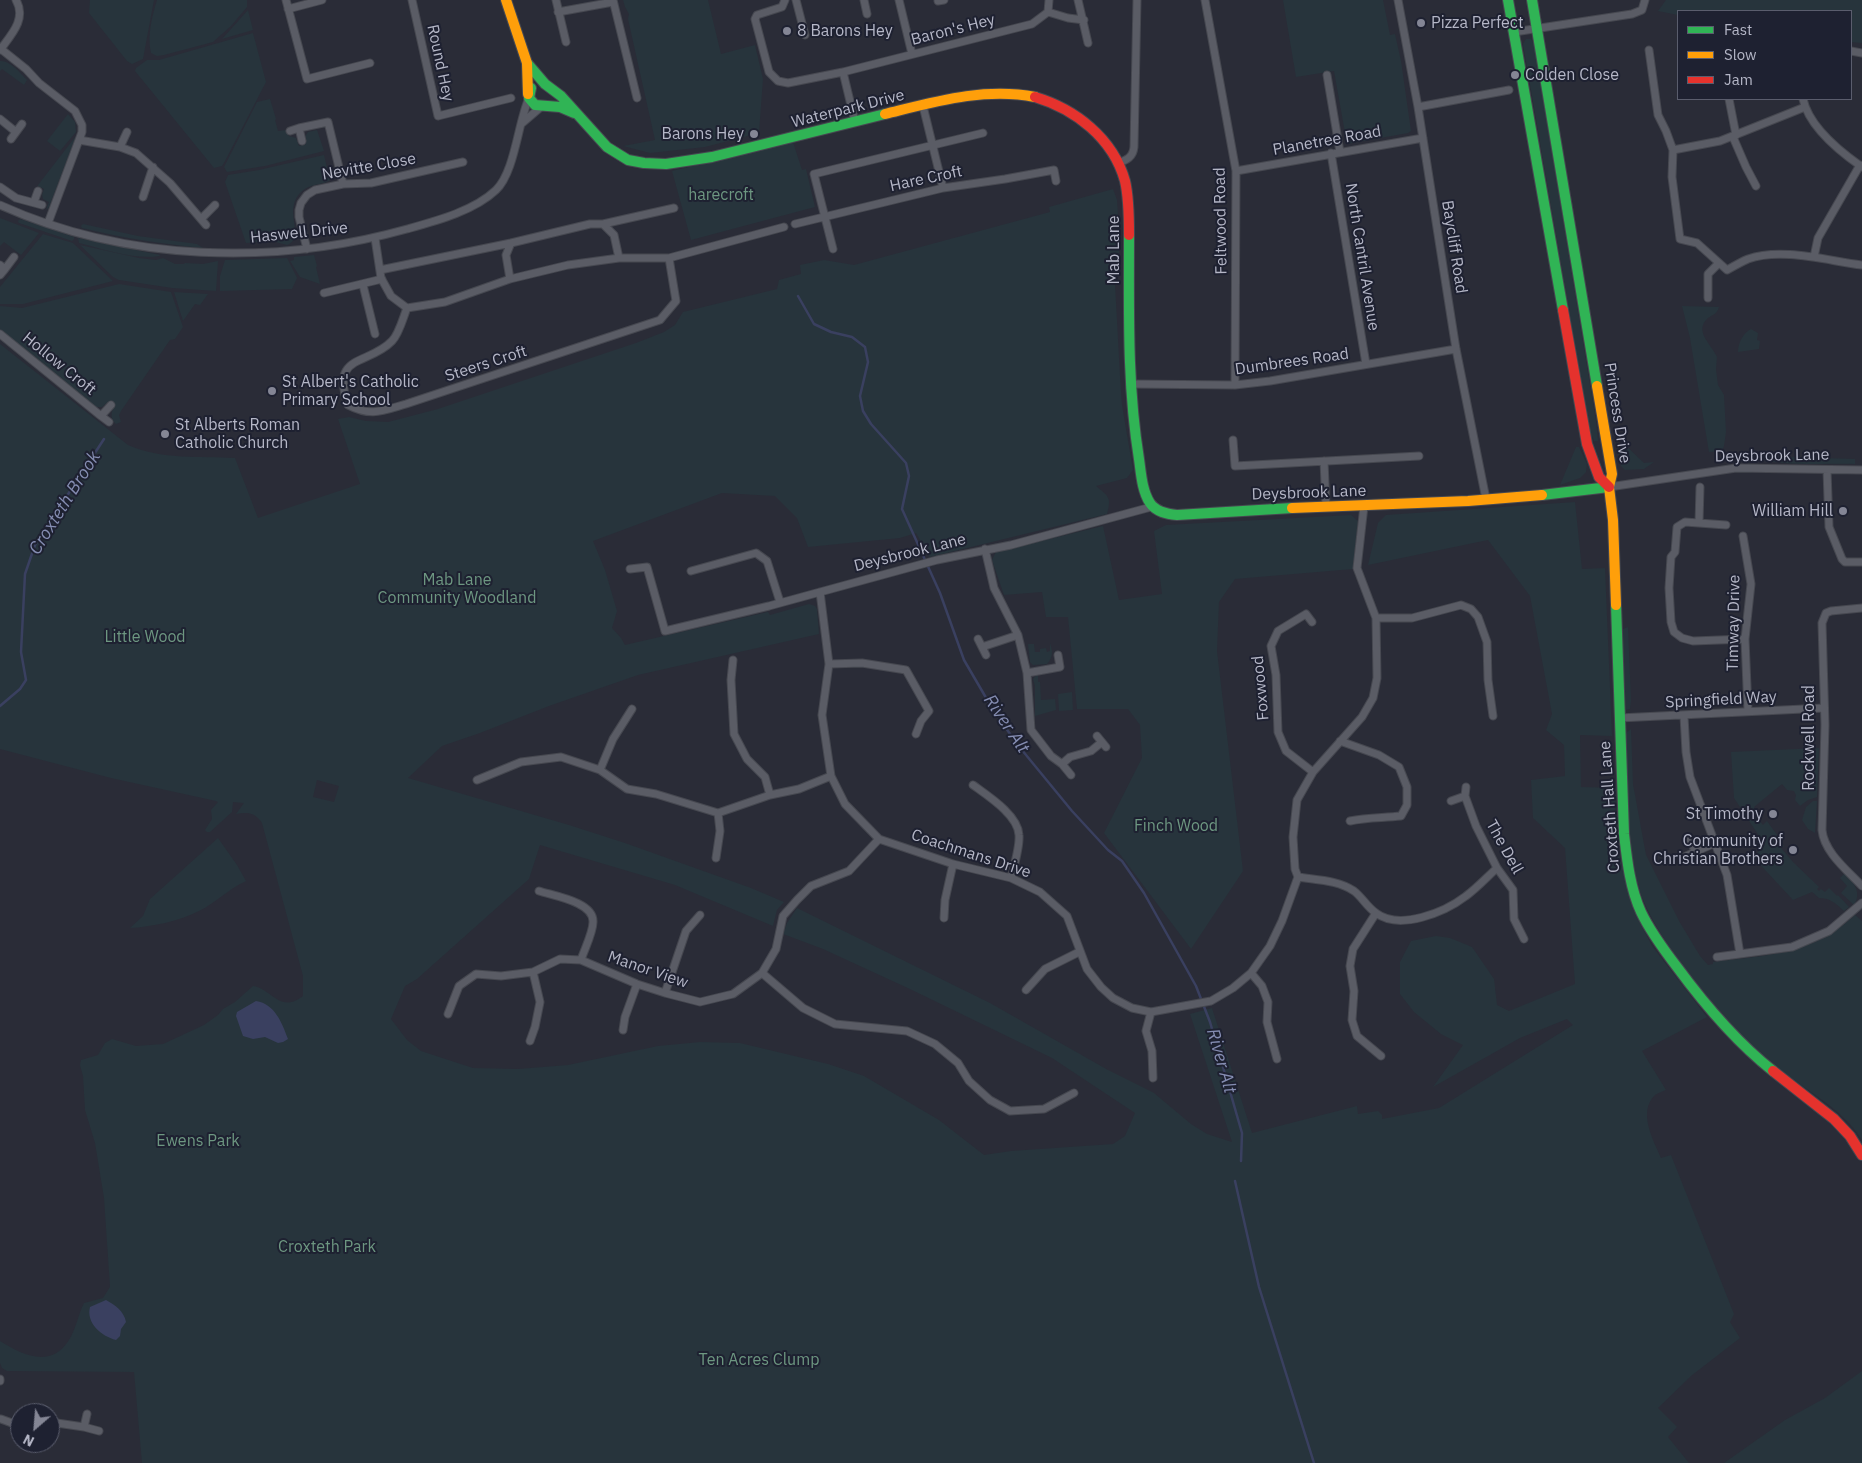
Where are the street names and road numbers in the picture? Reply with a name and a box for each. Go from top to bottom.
street label: Baron's Hey [909,10,997,50]
street label: Round Hey [422,23,458,103]
street label: Waterpark Drive [789,86,907,132]
street label: Planetree Road [1271,122,1383,160]
street label: Nevitte Close [320,149,418,185]
street label: Hare Croft [888,162,964,196]
street label: Feltwood Road [1210,167,1232,275]
street label: North Cantril Avenue [1341,182,1383,332]
street label: Baycliff Road [1437,199,1471,295]
street label: Mab Lane [1104,215,1124,285]
street label: Haswell Drive [249,218,349,248]
street label: Hollow Croft [18,328,100,400]
street label: Steers Croft [442,342,530,386]
street label: Dumbrees Road [1234,345,1350,379]
street label: Princess Drive [1600,361,1634,465]
street label: Deysbrook Lane [1714,445,1830,467]
street label: Deysbrook Lane [1251,481,1367,505]
street label: Deysbrook Lane [852,530,968,576]
street label: Timway Drive [1724,575,1744,671]
street label: Foxwood [1249,655,1273,721]
street label: Rockwell Road [1799,685,1819,791]
street label: Springfield Way [1665,687,1777,713]
street label: Croxteth Hall Lane [1596,740,1624,874]
street label: The Dell [1481,817,1527,877]
street label: Coachmans Drive [909,826,1033,882]
street label: Manor View [605,947,691,993]

